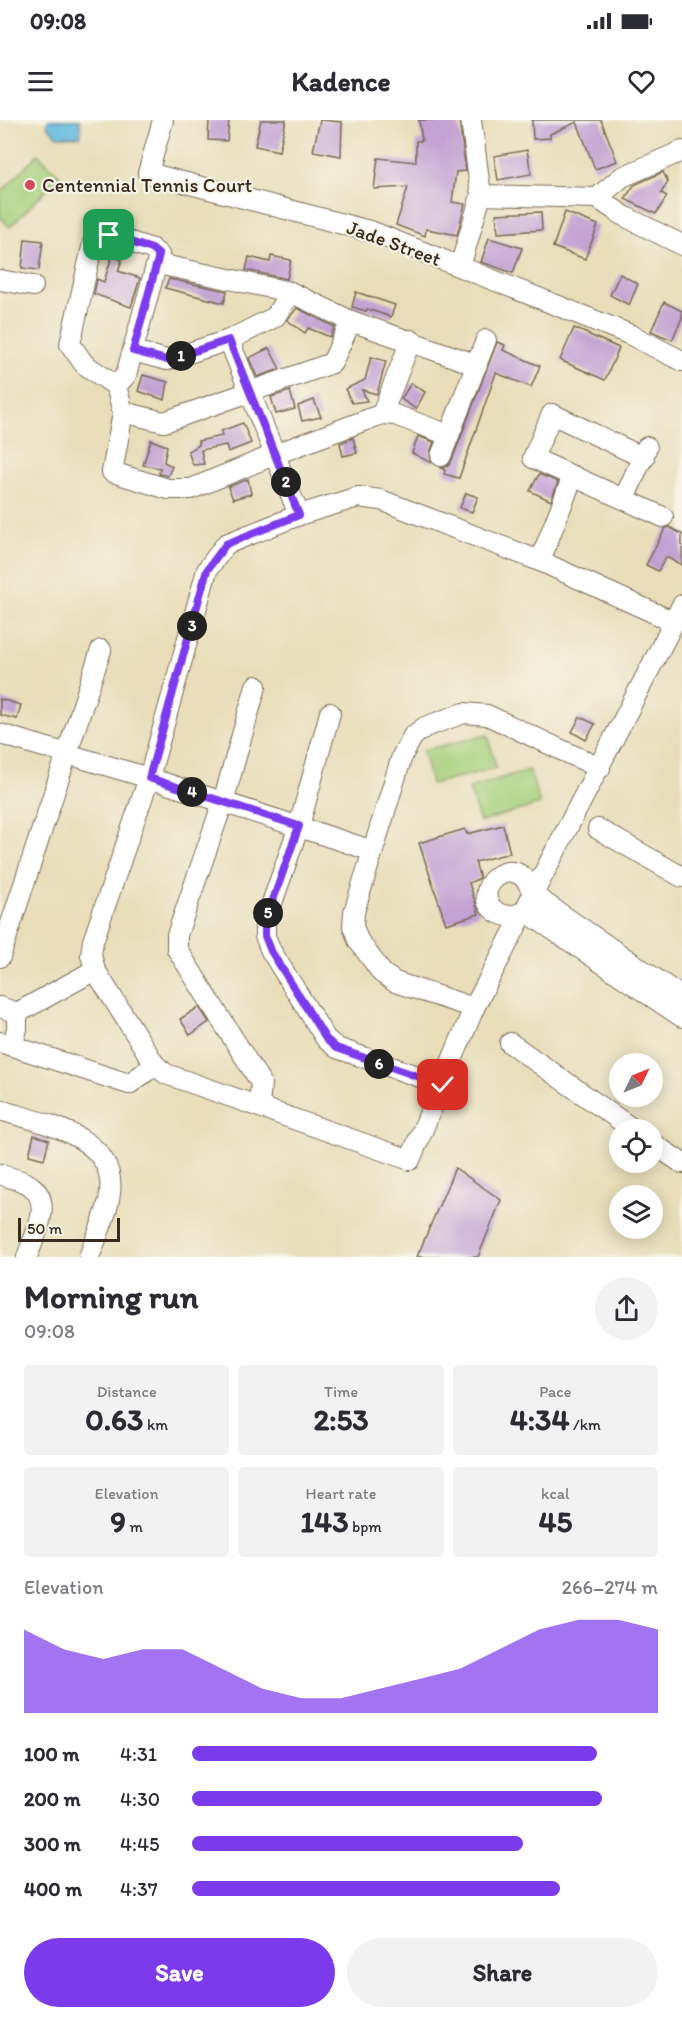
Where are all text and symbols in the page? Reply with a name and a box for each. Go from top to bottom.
text: 09:08 [30,8,86,35]
icon: menu [24,65,57,98]
text: Kadence [291,65,391,98]
icon: heart [625,65,658,98]
place label: Centennial Tennis Court [42,173,252,197]
marker: Centennial Tennis Court [23,178,37,192]
pin [83,209,134,260]
street label: Jade Street [344,215,444,271]
icon: arrive [92,218,125,251]
pin: 1 [166,341,196,371]
text: 1 [177,346,185,365]
pin: 2 [271,467,301,497]
text: 2 [282,472,290,491]
pin: 3 [177,611,207,641]
text: 3 [188,616,196,635]
pin: 4 [177,777,207,807]
text: 4 [187,782,197,801]
pin: 5 [253,898,283,928]
text: 5 [264,903,272,922]
pin: 6 [364,1049,394,1079]
north arrow [609,1053,663,1107]
map controls [609,1053,663,1239]
text: 6 [375,1054,383,1073]
pin [417,1059,468,1110]
icon: check [426,1068,459,1101]
button: locate [609,1119,663,1173]
button: layers [609,1185,663,1239]
scale bar [18,1215,120,1242]
text: 50 m [27,1219,62,1238]
text: Morning run [24,1277,199,1316]
button: share [595,1277,658,1340]
text: 09:08 [24,1319,75,1343]
text: Distance [97,1382,157,1401]
text: Time [324,1382,358,1401]
text: Pace [539,1382,571,1401]
text: 0.63 [85,1401,143,1438]
text: 2:53 [313,1401,369,1438]
text: 4:34 [510,1401,569,1438]
text: km [143,1415,168,1434]
text: /km [569,1415,601,1434]
text: Elevation [95,1484,158,1503]
text: Heart rate [306,1484,376,1503]
text: kcal [541,1484,570,1503]
text: 9 [110,1503,126,1540]
text: 143 [300,1503,349,1540]
text: 45 [538,1503,572,1540]
text: m [126,1517,143,1536]
text: bpm [349,1517,382,1536]
text: Elevation [24,1575,103,1599]
text: 266–274 m [561,1575,658,1599]
text: 100 m [24,1742,79,1766]
text: 4:31 [120,1742,157,1766]
text: 200 m [24,1787,80,1811]
text: 4:30 [120,1787,160,1811]
text: 300 m [24,1832,81,1856]
text: 4:45 [120,1832,159,1856]
text: 400 m [24,1877,82,1901]
text: 4:37 [120,1877,158,1901]
button: Save [24,1938,335,2007]
button: Share [347,1938,658,2007]

